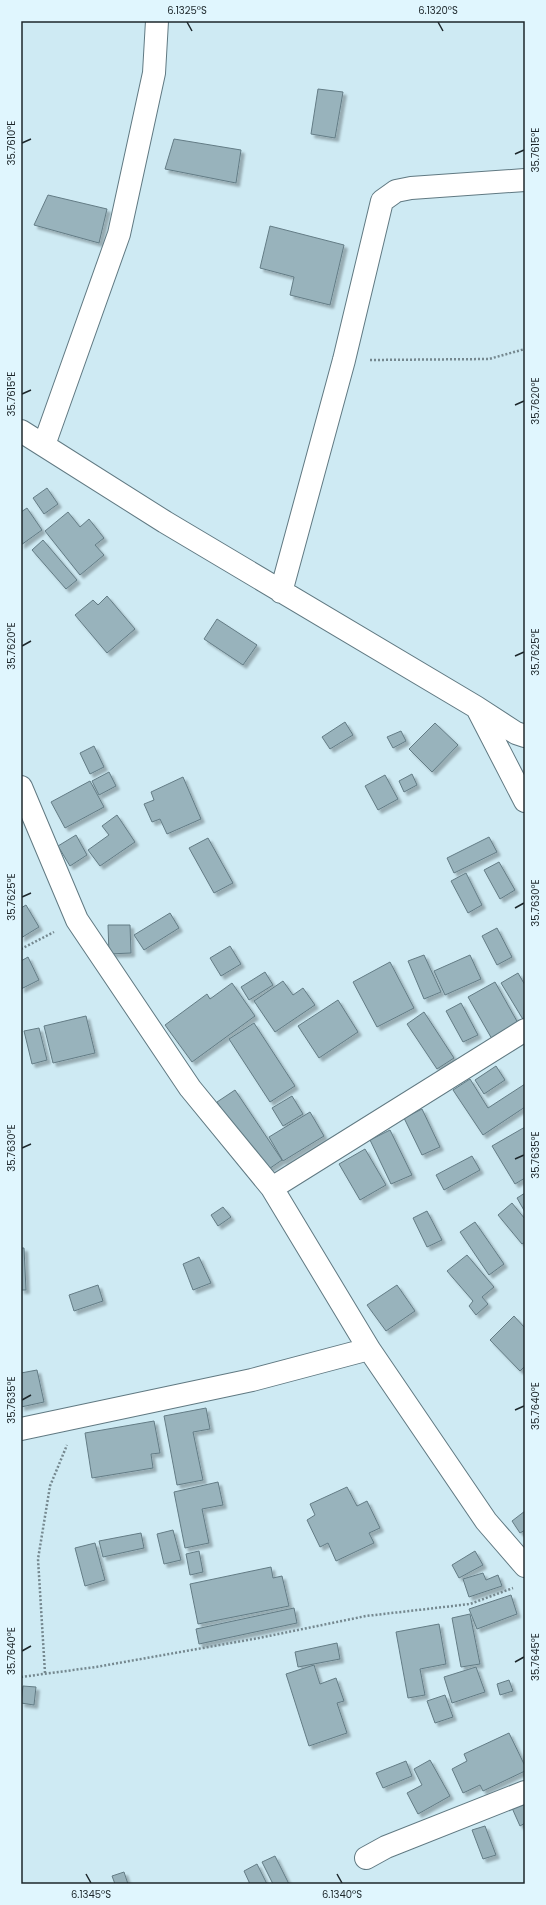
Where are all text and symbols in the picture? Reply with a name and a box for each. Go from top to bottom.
text: 6.1325°S [167,3,207,18]
text: 6.1320°S [418,3,458,18]
text: 35.7610°E [4,121,19,165]
text: 35.7615°E [528,128,543,172]
text: 35.7615°E [4,372,19,416]
text: 35.7620°E [528,377,543,425]
text: 35.7620°E [4,622,19,670]
text: 35.7625°E [528,628,543,676]
text: 35.7625°E [4,873,19,921]
text: 35.7630°E [528,879,543,927]
text: 35.7630°E [4,1124,19,1172]
text: 35.7635°E [528,1131,543,1179]
text: 35.7635°E [4,1376,19,1424]
text: 35.7640°E [528,1382,543,1430]
text: 35.7640°E [4,1627,19,1675]
text: 35.7645°E [528,1633,543,1681]
text: 6.1345°S [71,1887,111,1902]
text: 6.1340°S [322,1887,362,1902]

